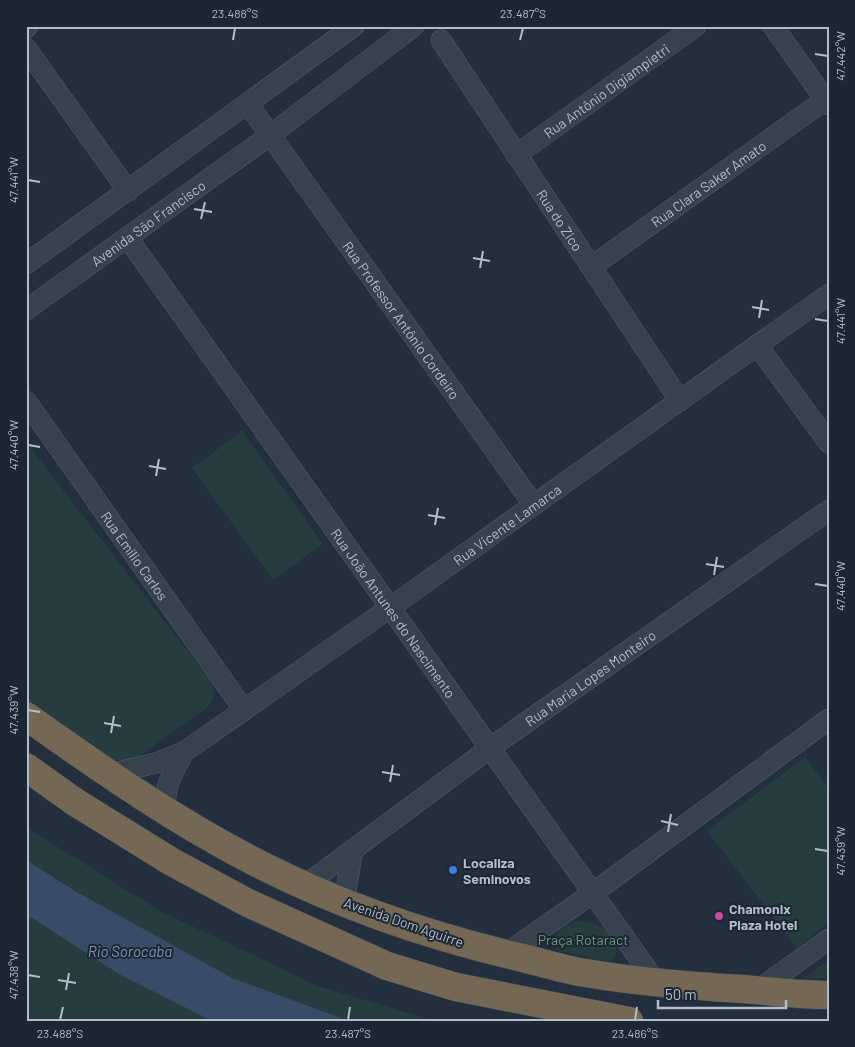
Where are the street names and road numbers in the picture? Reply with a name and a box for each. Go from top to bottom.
street label: Rua Antônio Digiampietri [540,40,672,141]
street label: Rua Clara Saker Amato [647,137,769,230]
street label: Avenida São Francisco [88,176,208,269]
street label: Rua do Zico [534,186,587,254]
street label: Rua Professor Antônio Cordeiro [340,238,464,402]
street label: Rua Vicente Lamarca [449,480,564,569]
street label: Rua Emílio Carlos [98,508,172,603]
street label: Rua João Antunes do Nascimento [328,525,460,701]
street label: Rua Maria Lopes Monteiro [521,626,659,729]
street label: Avenida Dom Aguirre [342,893,466,951]

